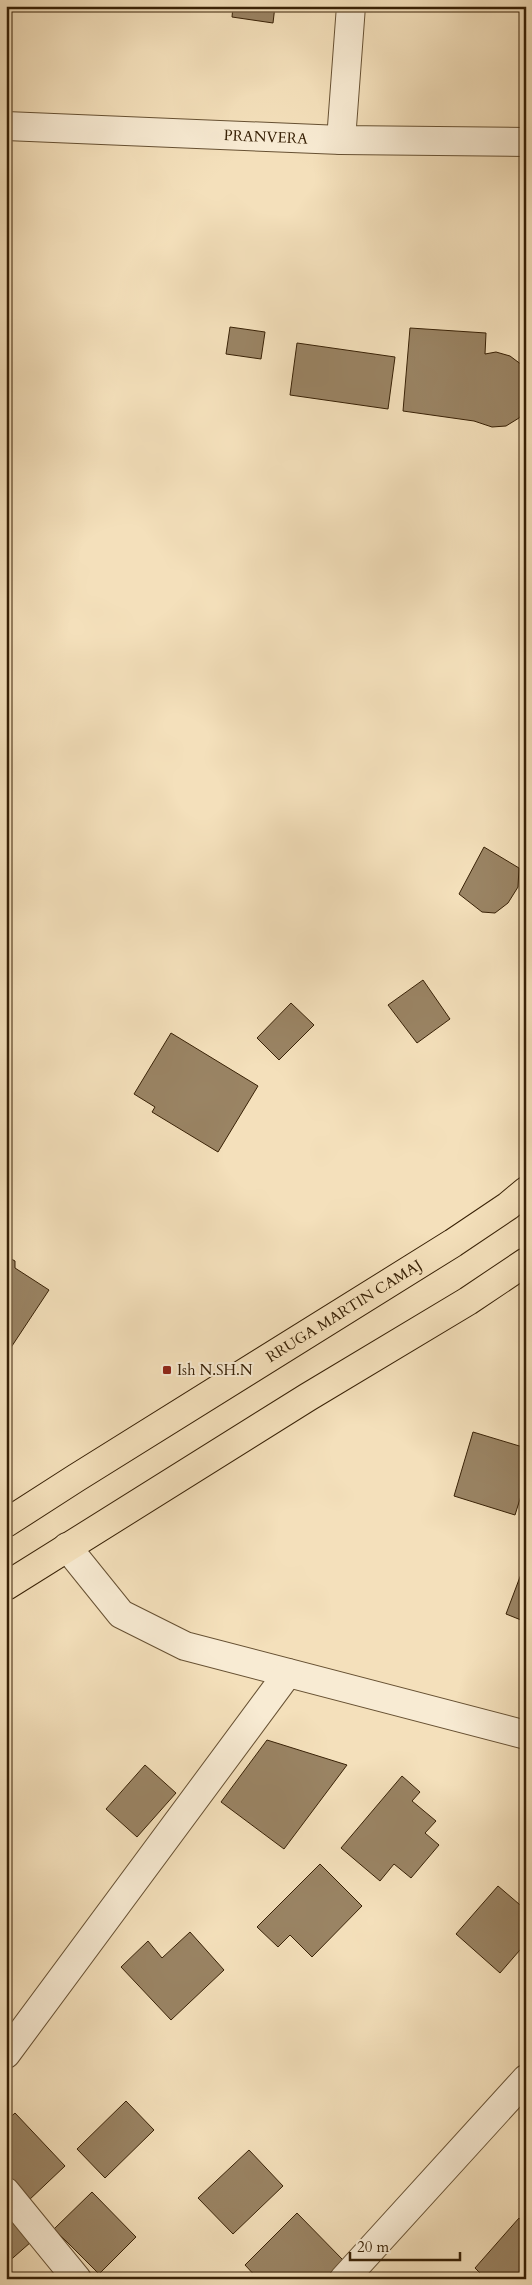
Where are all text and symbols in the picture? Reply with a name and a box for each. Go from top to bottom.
street label: PRANVERA [223,125,309,149]
street label: RRUGA MARTIN CAMAJ [262,1255,426,1367]
place label: Ish N.SH.N [177,1360,253,1380]
marker: Ish N.SH.N [161,1364,173,1376]
scale bar [350,2230,460,2262]
text: 20 m [357,2237,389,2257]

